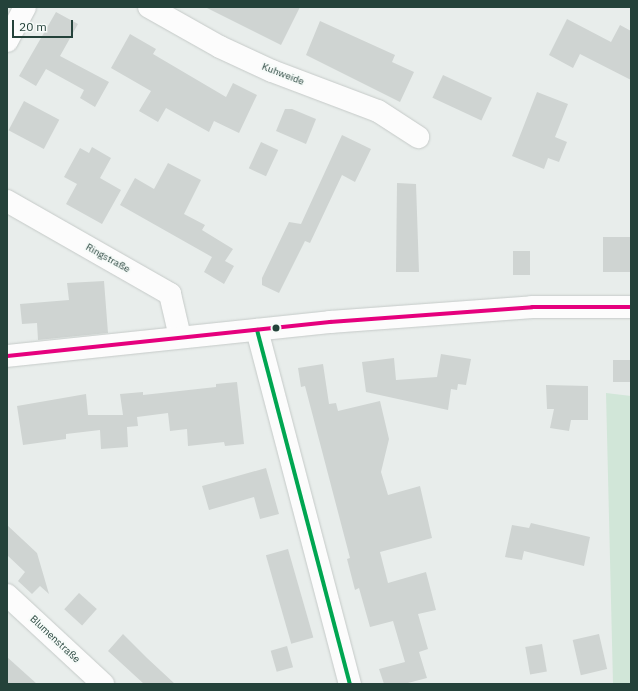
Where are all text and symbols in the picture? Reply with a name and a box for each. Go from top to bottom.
scale bar [14,12,75,38]
text: 20 m [19,19,47,34]
street label: Kuhweide [260,60,306,88]
street label: Ringstraße [84,241,132,275]
unlabelled marker [271,323,281,333]
street label: Blumenstraße [28,613,82,665]

